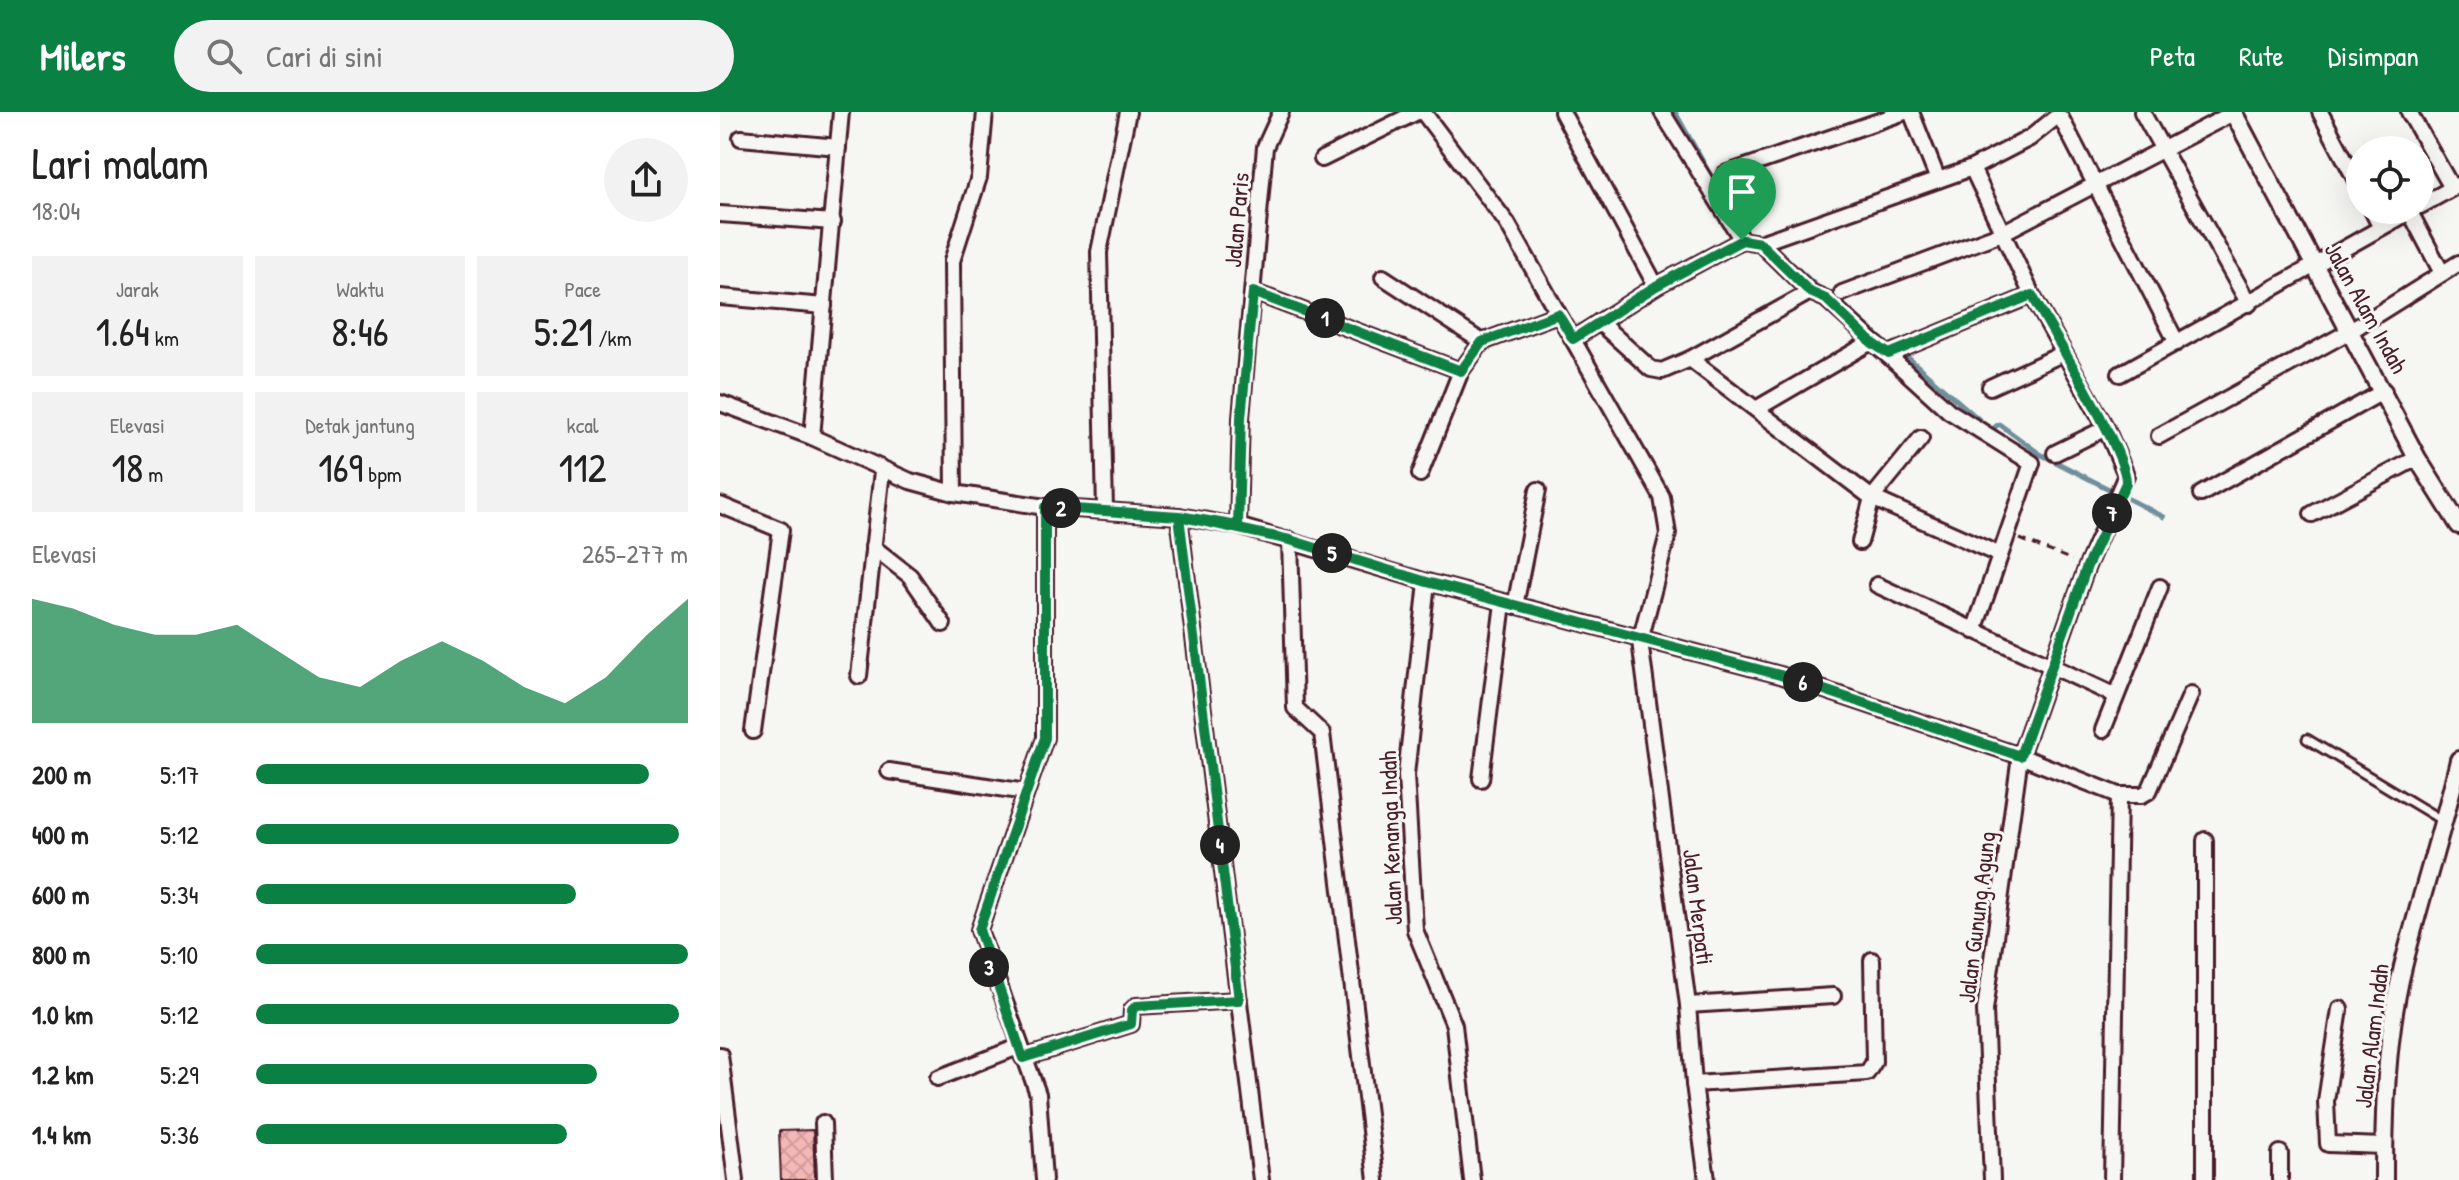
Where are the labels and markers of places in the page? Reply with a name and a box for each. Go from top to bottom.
pin [1708,158,1776,240]
pin: 1 [1305,298,1345,338]
pin: 2 [1041,488,1081,528]
pin: 7 [2092,493,2132,533]
pin: 5 [1312,533,1352,573]
pin: 6 [1783,662,1823,702]
pin: 4 [1200,825,1240,865]
pin: 3 [969,947,1009,987]

